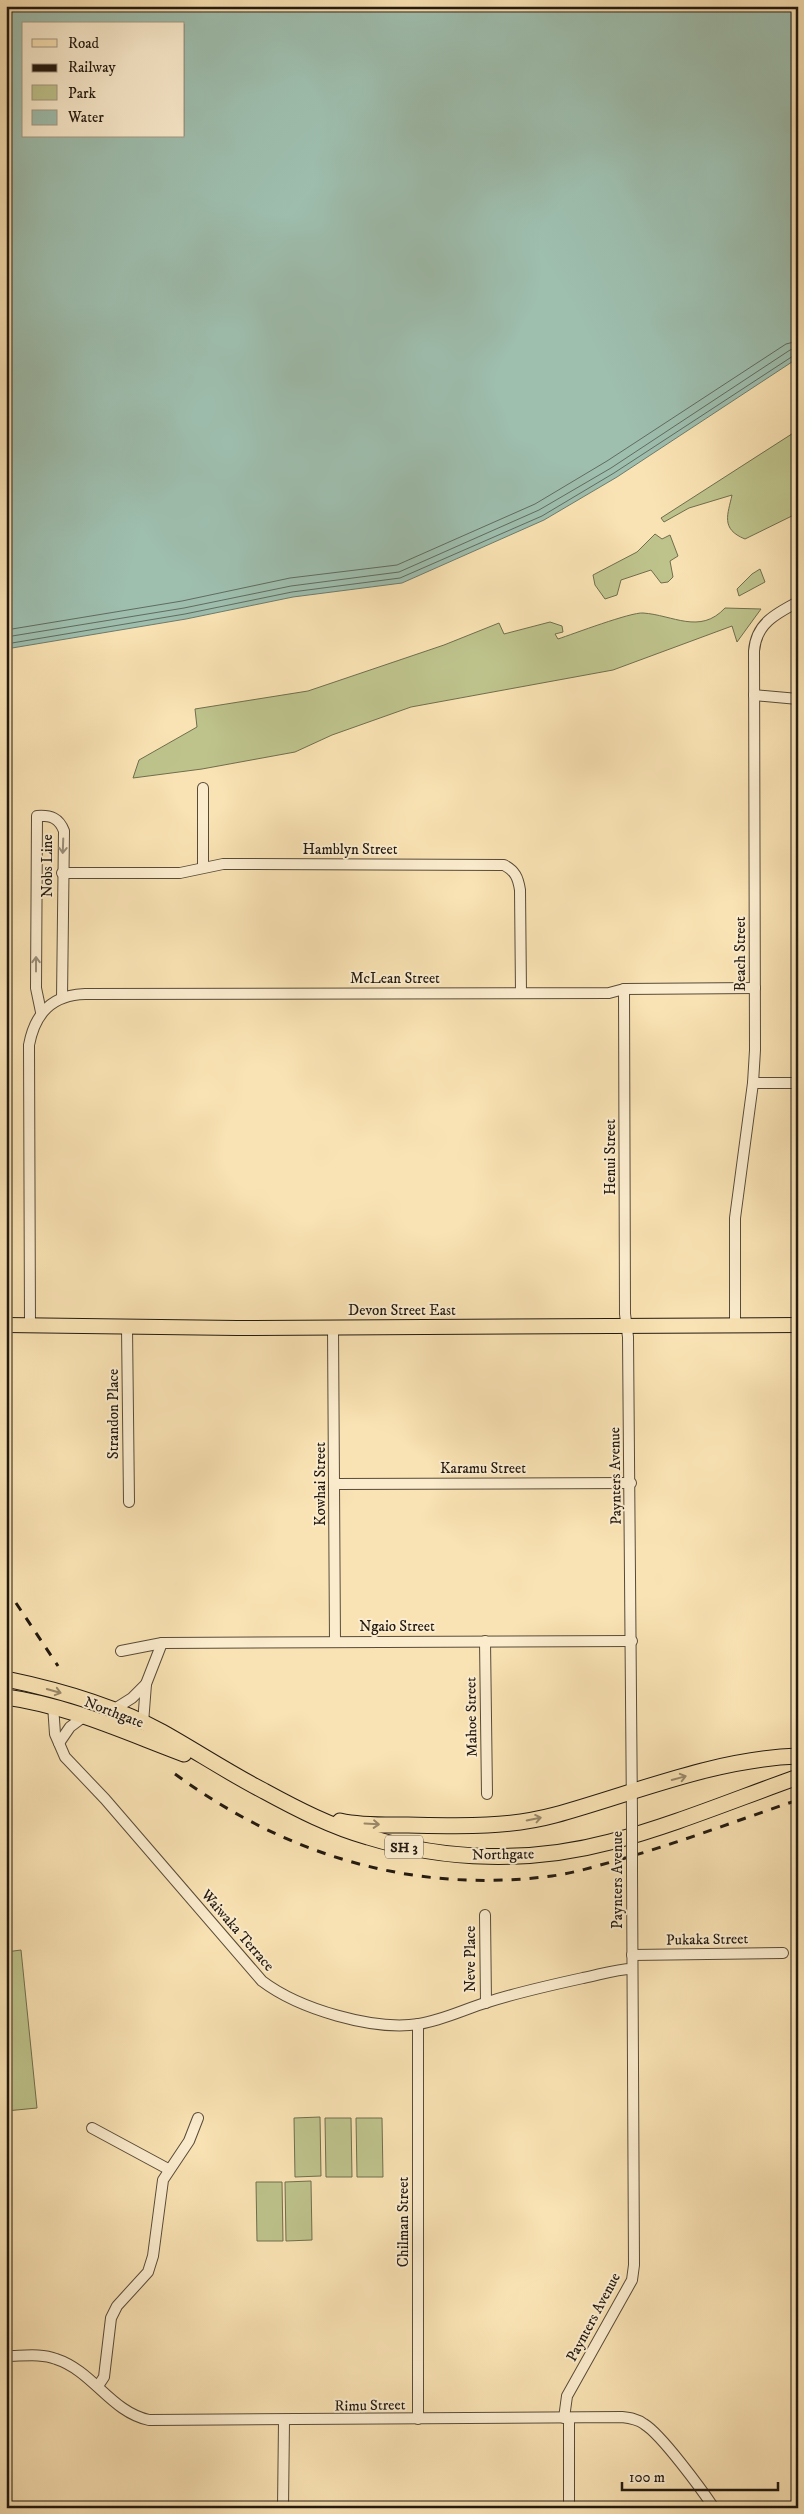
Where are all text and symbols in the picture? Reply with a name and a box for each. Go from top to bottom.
legend [22,22,185,138]
text: Road [68,34,100,53]
text: Railway [68,58,116,77]
text: Park [68,84,97,103]
text: Water [67,108,104,127]
street label: Nobs Line [38,834,57,898]
one-way arrow [58,838,68,854]
street label: Hamblyn Street [302,840,398,859]
street label: Beach Street [731,916,750,992]
one-way arrow [31,956,41,972]
street label: McLean Street [350,969,440,988]
street label: Henui Street [601,1119,620,1195]
street label: Devon Street East [348,1301,456,1320]
street label: Strandon Place [104,1369,123,1459]
street label: Paynters Avenue [605,1427,626,1525]
street label: Kowhai Street [311,1442,330,1526]
street label: Karamu Street [440,1459,526,1478]
street label: Ngaio Street [359,1617,435,1636]
street label: Mahoe Street [461,1677,482,1757]
one-way arrow [45,1686,61,1696]
street label: Northgate [81,1692,146,1732]
one-way arrow [671,1773,687,1782]
one-way arrow [526,1814,542,1824]
one-way arrow [364,1819,380,1829]
street label: Paynters Avenue [608,1831,627,1929]
road number: SH 3 [385,1835,423,1858]
street label: Northgate [472,1844,534,1865]
street label: Waiwaka Terrace [196,1885,278,1975]
street label: Neve Place [461,1926,480,1992]
street label: Pukaka Street [666,1929,748,1950]
street label: Chilman Street [394,2177,413,2267]
street label: Paynters Avenue [562,2270,625,2365]
street label: Rimu Street [334,2395,406,2416]
scale bar [622,2459,778,2491]
text: 100 m [629,2468,665,2487]

